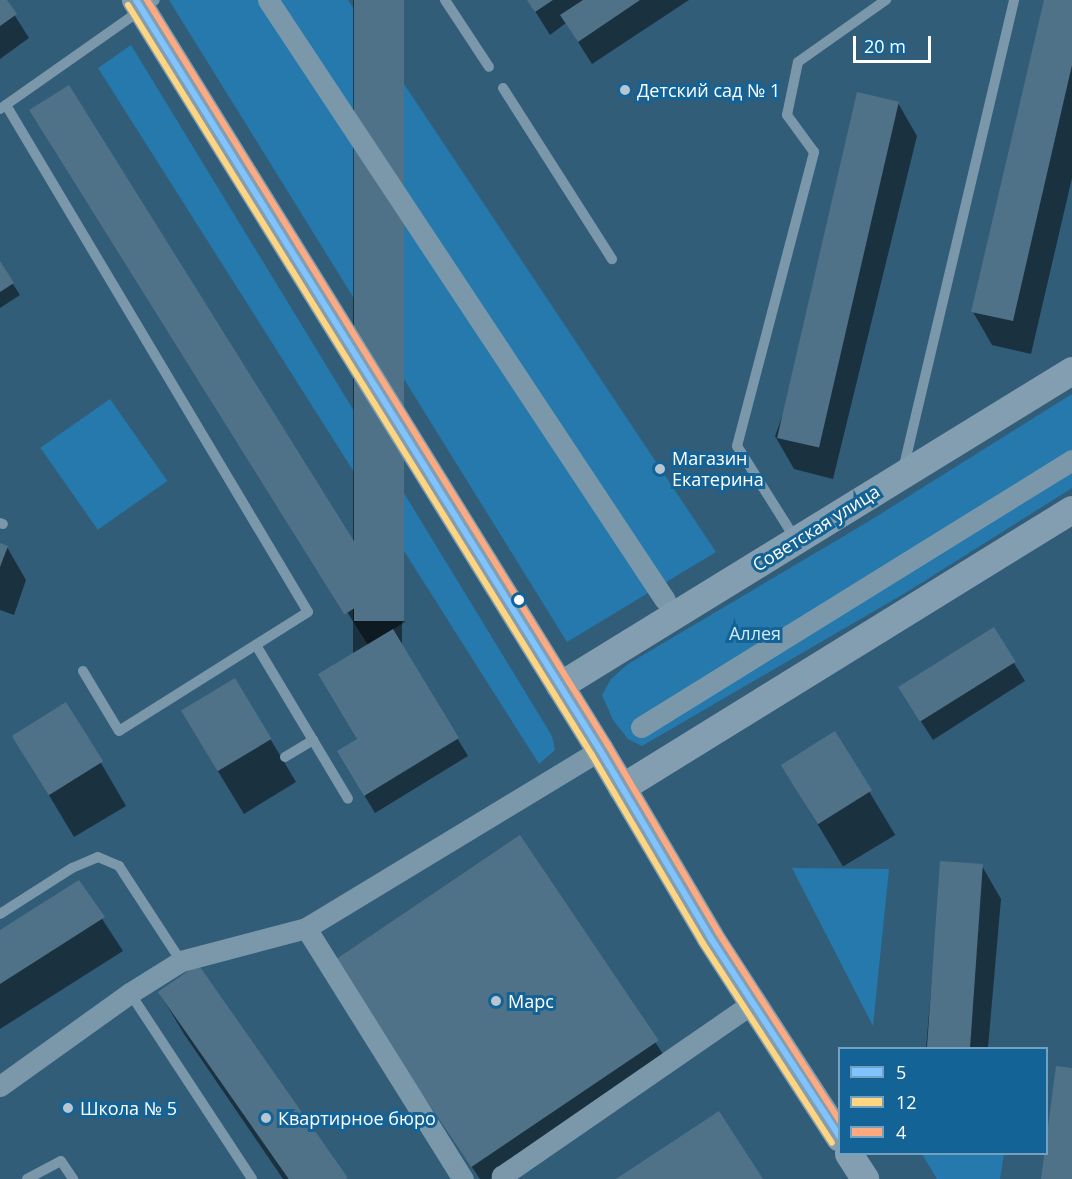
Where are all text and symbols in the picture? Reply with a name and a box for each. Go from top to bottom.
scale bar [856,24,934,62]
text: 20 m [864,34,906,58]
place label: Детский сад № 1 [637,79,780,101]
marker: Детский сад № 1 [618,83,632,97]
place label: Магазин Екатерина [672,448,764,490]
marker: Магазин Екатерина [653,462,667,476]
street label: Советская улица [749,480,883,576]
unlabelled marker [513,594,525,606]
park label: Аллея [729,622,781,644]
place label: Марс [508,990,554,1012]
marker: Марс [489,994,503,1008]
legend [838,1047,1048,1155]
text: 5 [896,1060,906,1084]
text: 12 [896,1090,917,1114]
place label: Школа № 5 [80,1097,177,1119]
marker: Школа № 5 [61,1101,75,1115]
place label: Квартирное бюро [278,1107,436,1129]
marker: Квартирное бюро [259,1111,273,1125]
text: 4 [896,1120,906,1144]

